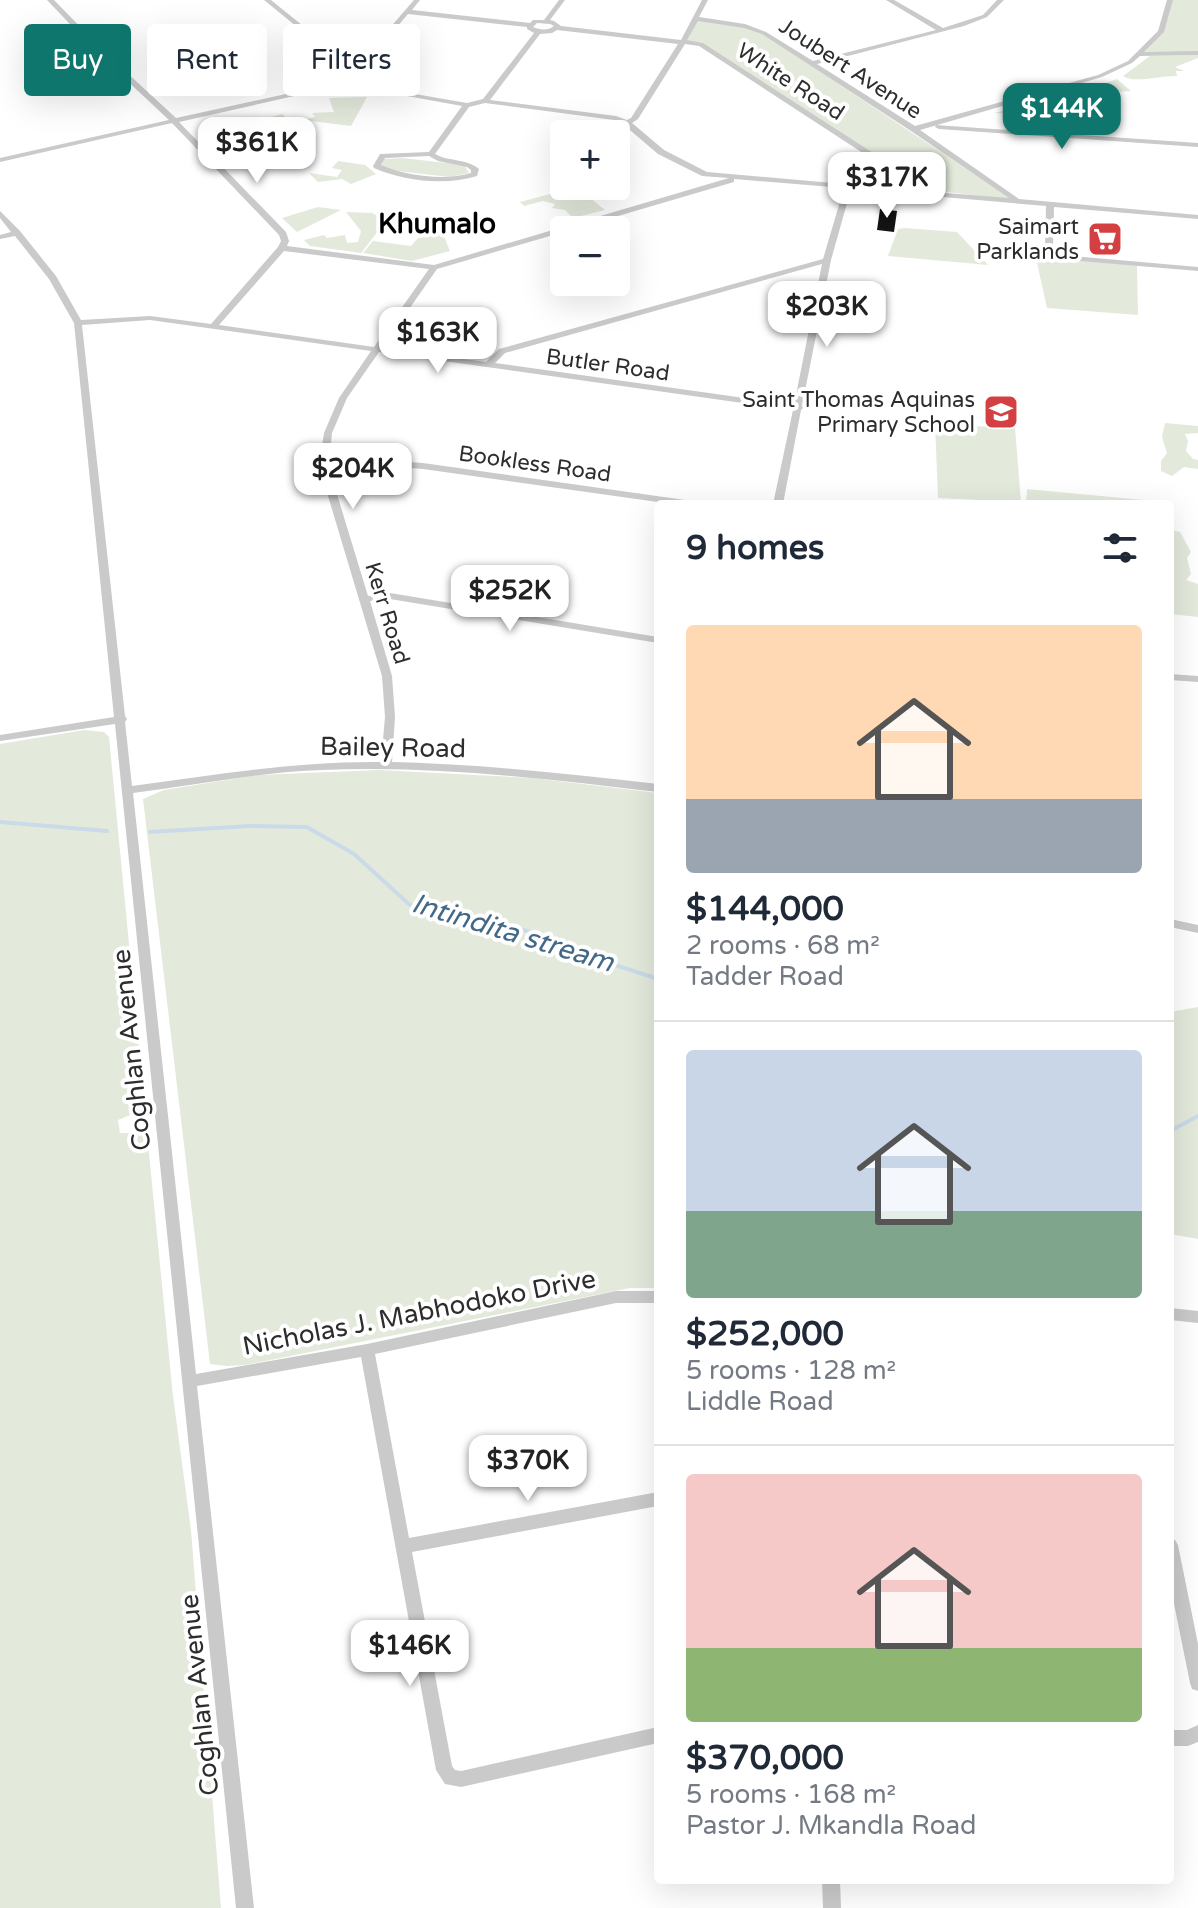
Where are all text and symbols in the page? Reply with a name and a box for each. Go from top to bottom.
street label: Joubert Avenue [774,13,927,125]
chip: Buy [24,24,131,96]
chip: Rent [147,24,267,96]
chip: Filters [283,24,420,96]
street label: White Road [732,37,849,126]
pin: $144K [1006,83,1118,151]
text: $144K [1021,93,1103,124]
pin: $361K [201,117,313,185]
map controls [550,120,630,296]
button: + [550,120,630,200]
text: $361K [216,127,298,158]
pin: $317K [831,152,943,220]
text: $317K [846,162,928,193]
district label: Khumalo [378,207,496,241]
place label: Saimart Parklands [976,214,1079,265]
button: − [550,216,630,296]
supermarket icon: Saimart Parklands [1086,220,1124,258]
pin: $203K [771,281,883,349]
text: $203K [786,291,868,322]
pin: $163K [382,307,494,375]
text: $163K [397,317,479,348]
street label: Butler Road [545,343,671,387]
place label: Saint Thomas Aquinas Primary School [742,387,975,438]
school or university icon: Saint Thomas Aquinas Primary School [982,393,1020,431]
street label: Bookless Road [457,440,613,488]
pin: $204K [297,443,409,511]
text: $204K [312,453,394,484]
icon: filters [1098,526,1142,570]
text: 9 homes [686,528,824,569]
street label: Kerr Road [359,559,415,667]
pin: $252K [454,565,566,633]
text: $252K [469,575,551,606]
icon: home [842,677,986,821]
street label: Bailey Road [320,731,466,764]
water label: Intindita stream [408,886,619,980]
text: $144,000 [686,889,844,930]
text: 2 rooms · 68 m² [686,930,880,961]
street label: Coghlan Avenue [106,948,157,1152]
text: Tadder Road [686,961,844,992]
icon: home [842,1102,986,1246]
street label: Nicholas J. Mabhodoko Drive [240,1263,598,1362]
text: $252,000 [686,1314,844,1355]
text: 5 rooms · 128 m² [686,1355,896,1386]
text: Liddle Road [686,1386,834,1417]
pin: $370K [472,1435,584,1503]
text: $370K [487,1445,569,1476]
icon: home [842,1526,986,1670]
street label: Coghlan Avenue [174,1593,225,1797]
pin: $146K [354,1620,466,1688]
text: $146K [369,1630,451,1661]
text: $370,000 [686,1738,844,1779]
text: 5 rooms · 168 m² [686,1779,896,1810]
text: Pastor J. Mkandla Road [686,1810,977,1841]

